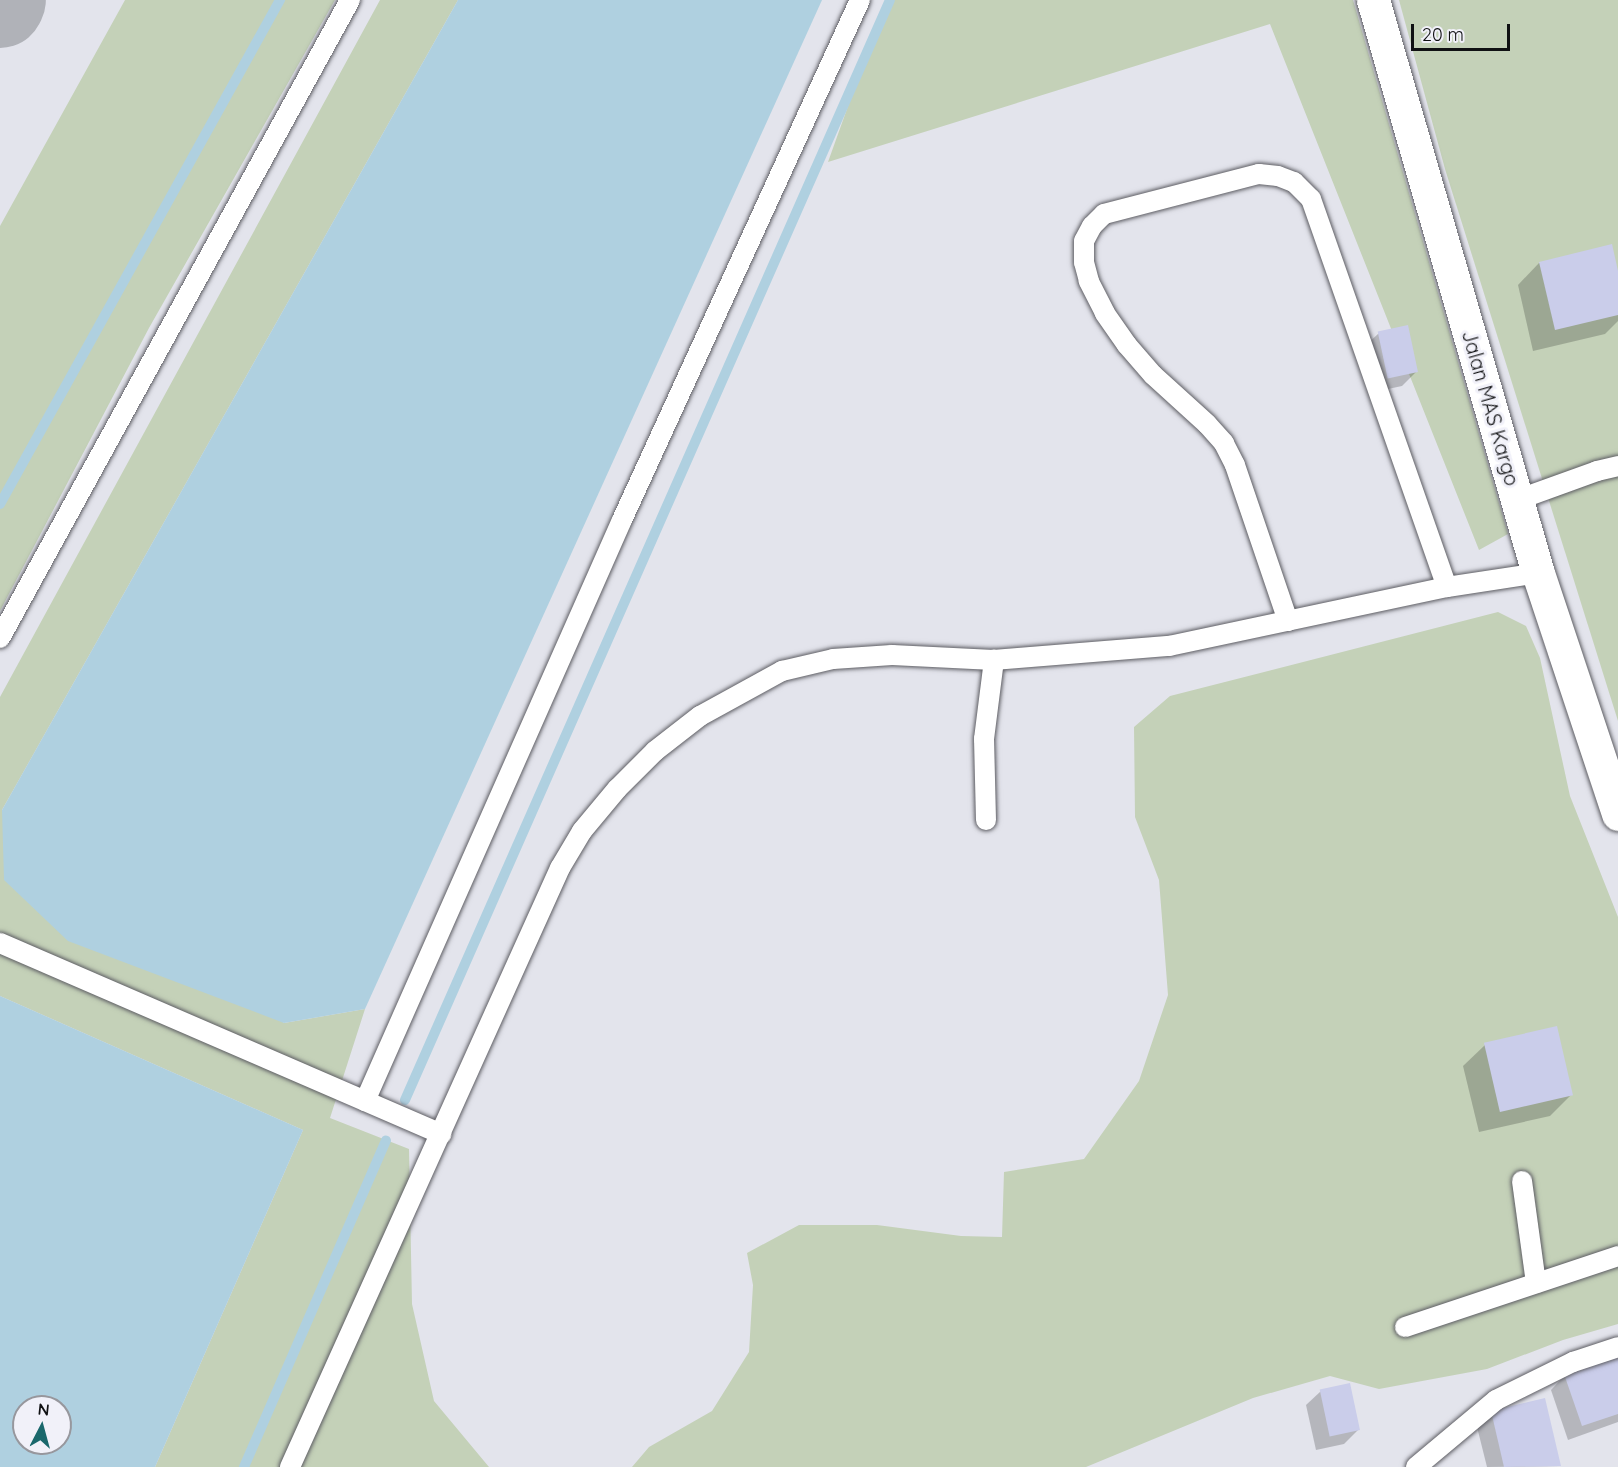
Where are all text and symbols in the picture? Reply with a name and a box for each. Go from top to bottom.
scale bar [1414,12,1513,50]
text: 20 m [1422,23,1464,46]
street label: Jalan MAS Kargo [1457,327,1525,489]
north arrow [12,1395,72,1455]
text: N [37,1399,51,1420]

